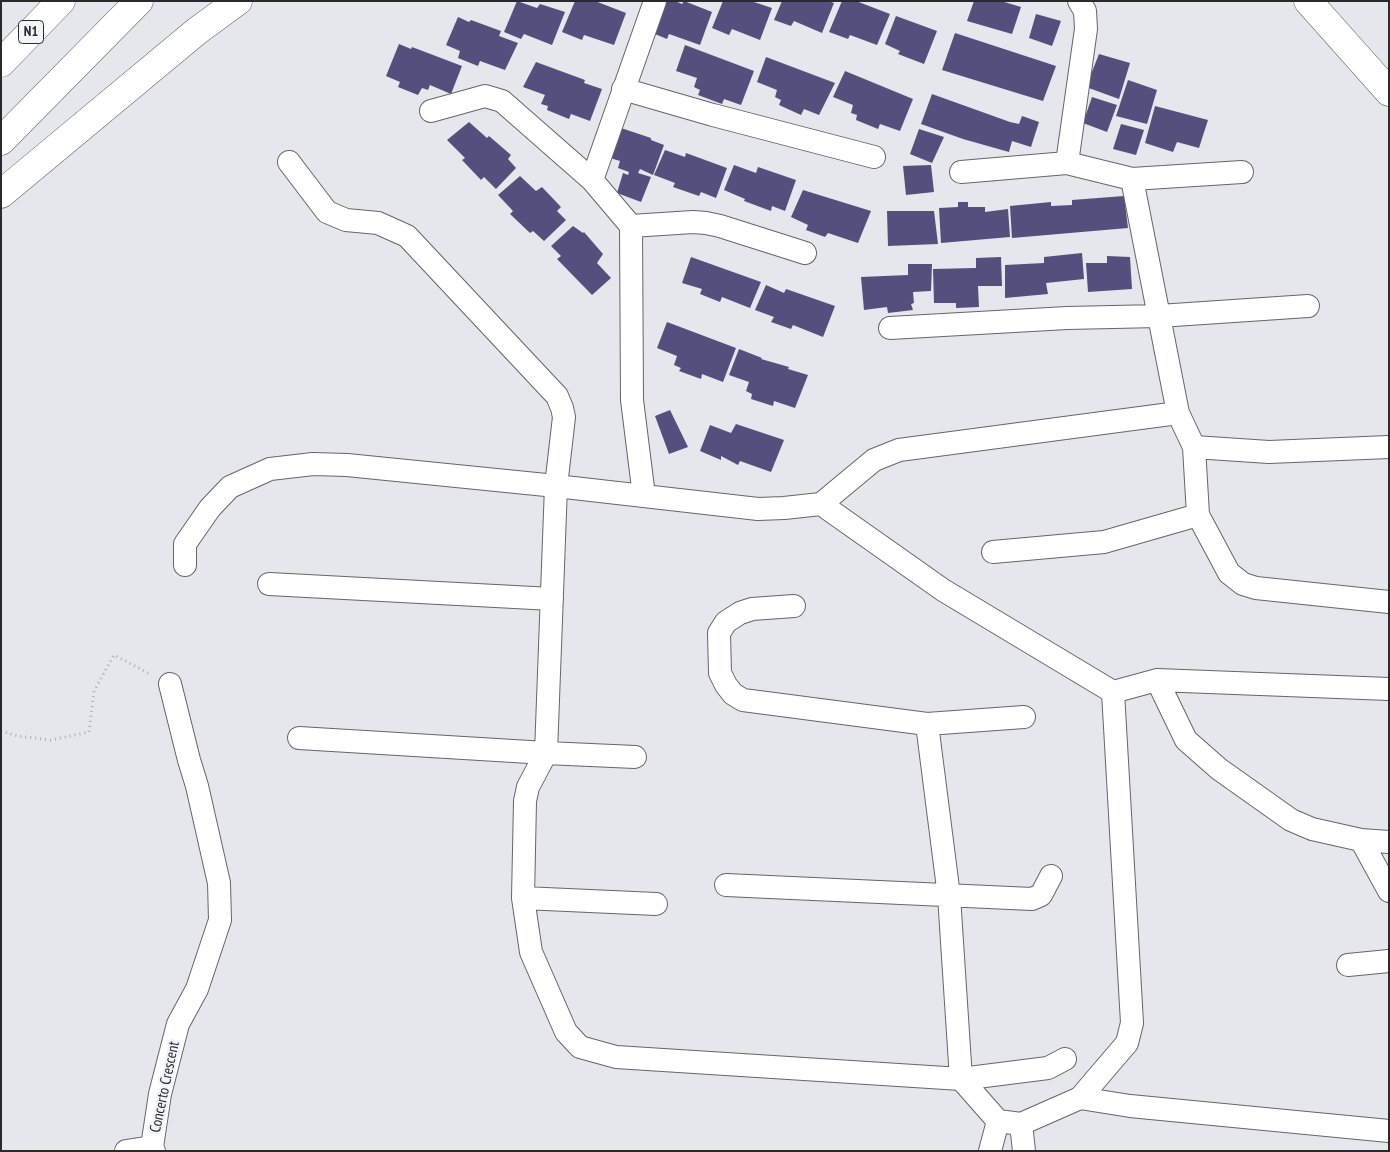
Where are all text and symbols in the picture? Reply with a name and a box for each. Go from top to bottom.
road number: N1 [18,21,44,44]
street label: Concerto Crescent [147,1040,183,1134]

